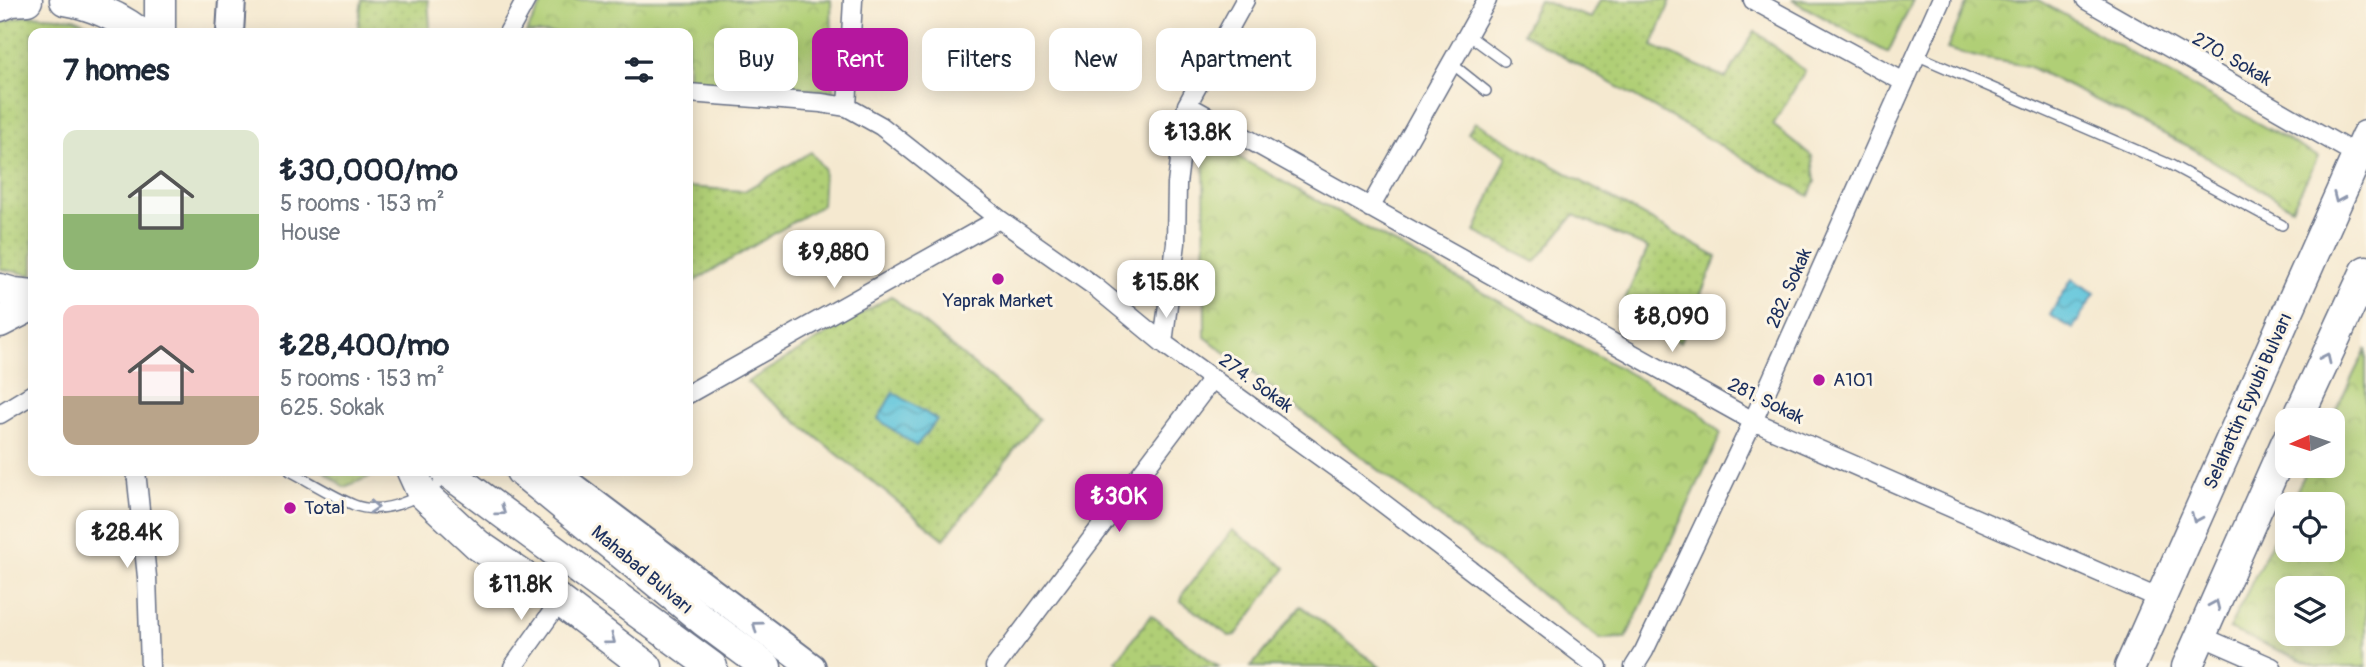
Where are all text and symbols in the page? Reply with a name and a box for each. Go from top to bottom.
street label: 270. Sokak [2188,27,2276,91]
chip: Buy [714,28,798,91]
chip: Rent [812,28,908,91]
chip: Filters [922,28,1035,91]
chip: New [1049,28,1142,91]
chip: Apartment [1156,28,1316,91]
icon: filters [620,51,658,89]
text: 7 homes [63,52,170,89]
pin: ₺13.8K [1141,110,1255,170]
text: ₺13.8K [1165,118,1231,147]
text: ₺30,000/mo [280,152,458,189]
icon: home [119,158,203,242]
text: 5 rooms · 153 m² [280,189,445,218]
one-way arrow [2332,191,2346,203]
text: House [280,218,340,247]
pin: ₺9,880 [777,230,891,290]
text: ₺9,880 [799,238,869,267]
street label: 282. Sokak [1761,244,1817,332]
pin: ₺15.8K [1109,260,1223,320]
text: ₺15.8K [1133,268,1199,297]
marker: Yaprak Market [990,271,1006,287]
place label: Yaprak Market [942,289,1053,313]
pin: ₺8,090 [1615,294,1729,354]
text: ₺8,090 [1635,302,1709,331]
street label: Selahattin Eyyubi Bulvarı [2198,309,2298,493]
text: ₺28,400/mo [280,327,449,364]
icon: home [119,333,203,417]
street label: 274. Sokak [1214,348,1298,418]
one-way arrow [2317,353,2331,365]
text: 5 rooms · 153 m² [280,364,445,393]
place label: A101 [1833,368,1873,392]
street label: 281. Sokak [1724,372,1808,430]
marker: A101 [1811,372,1827,388]
text: 625. Sokak [280,393,384,422]
north arrow [2275,408,2345,478]
map controls [2275,408,2345,646]
pin: ₺30K [1078,475,1160,534]
text: ₺30K [1091,482,1147,511]
button: locate [2275,492,2345,562]
place label: Total [304,496,345,520]
one-way arrow [369,499,380,514]
marker: Total [282,500,298,516]
one-way arrow [493,503,506,515]
pin: ₺28.4K [70,510,184,570]
one-way arrow [2190,511,2204,523]
text: ₺28.4K [92,518,162,547]
street label: Mahabad Bulvarı [586,520,698,620]
pin: ₺11.8K [464,562,578,622]
text: ₺11.8K [490,570,552,599]
button: layers [2275,576,2345,646]
one-way arrow [2206,600,2220,612]
one-way arrow [752,622,765,635]
one-way arrow [603,631,616,644]

